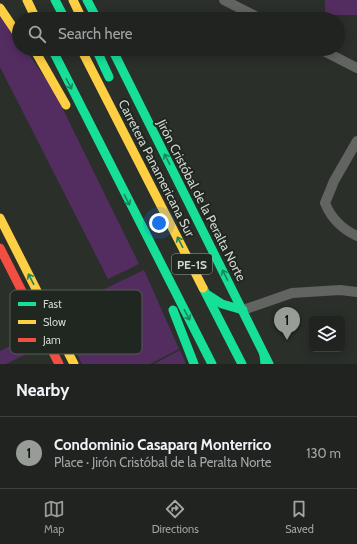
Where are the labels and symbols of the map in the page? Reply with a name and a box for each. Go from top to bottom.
one-way arrow [66,78,73,90]
street label: Carretera Panamericana Sur [115,97,199,240]
street label: Jirón Cristóbal de la Peralta Norte [154,116,250,284]
one-way arrow [163,153,170,165]
one-way arrow [124,194,132,206]
your location [149,213,169,233]
one-way arrow [176,236,184,248]
road number: PE-1S [172,254,212,274]
one-way arrow [221,269,228,281]
one-way arrow [27,273,34,285]
legend [10,290,142,354]
text: Fast [43,297,62,311]
pin: 1 [274,307,300,340]
one-way arrow [184,309,192,321]
text: Slow [43,315,66,329]
text: Jam [42,333,61,347]

